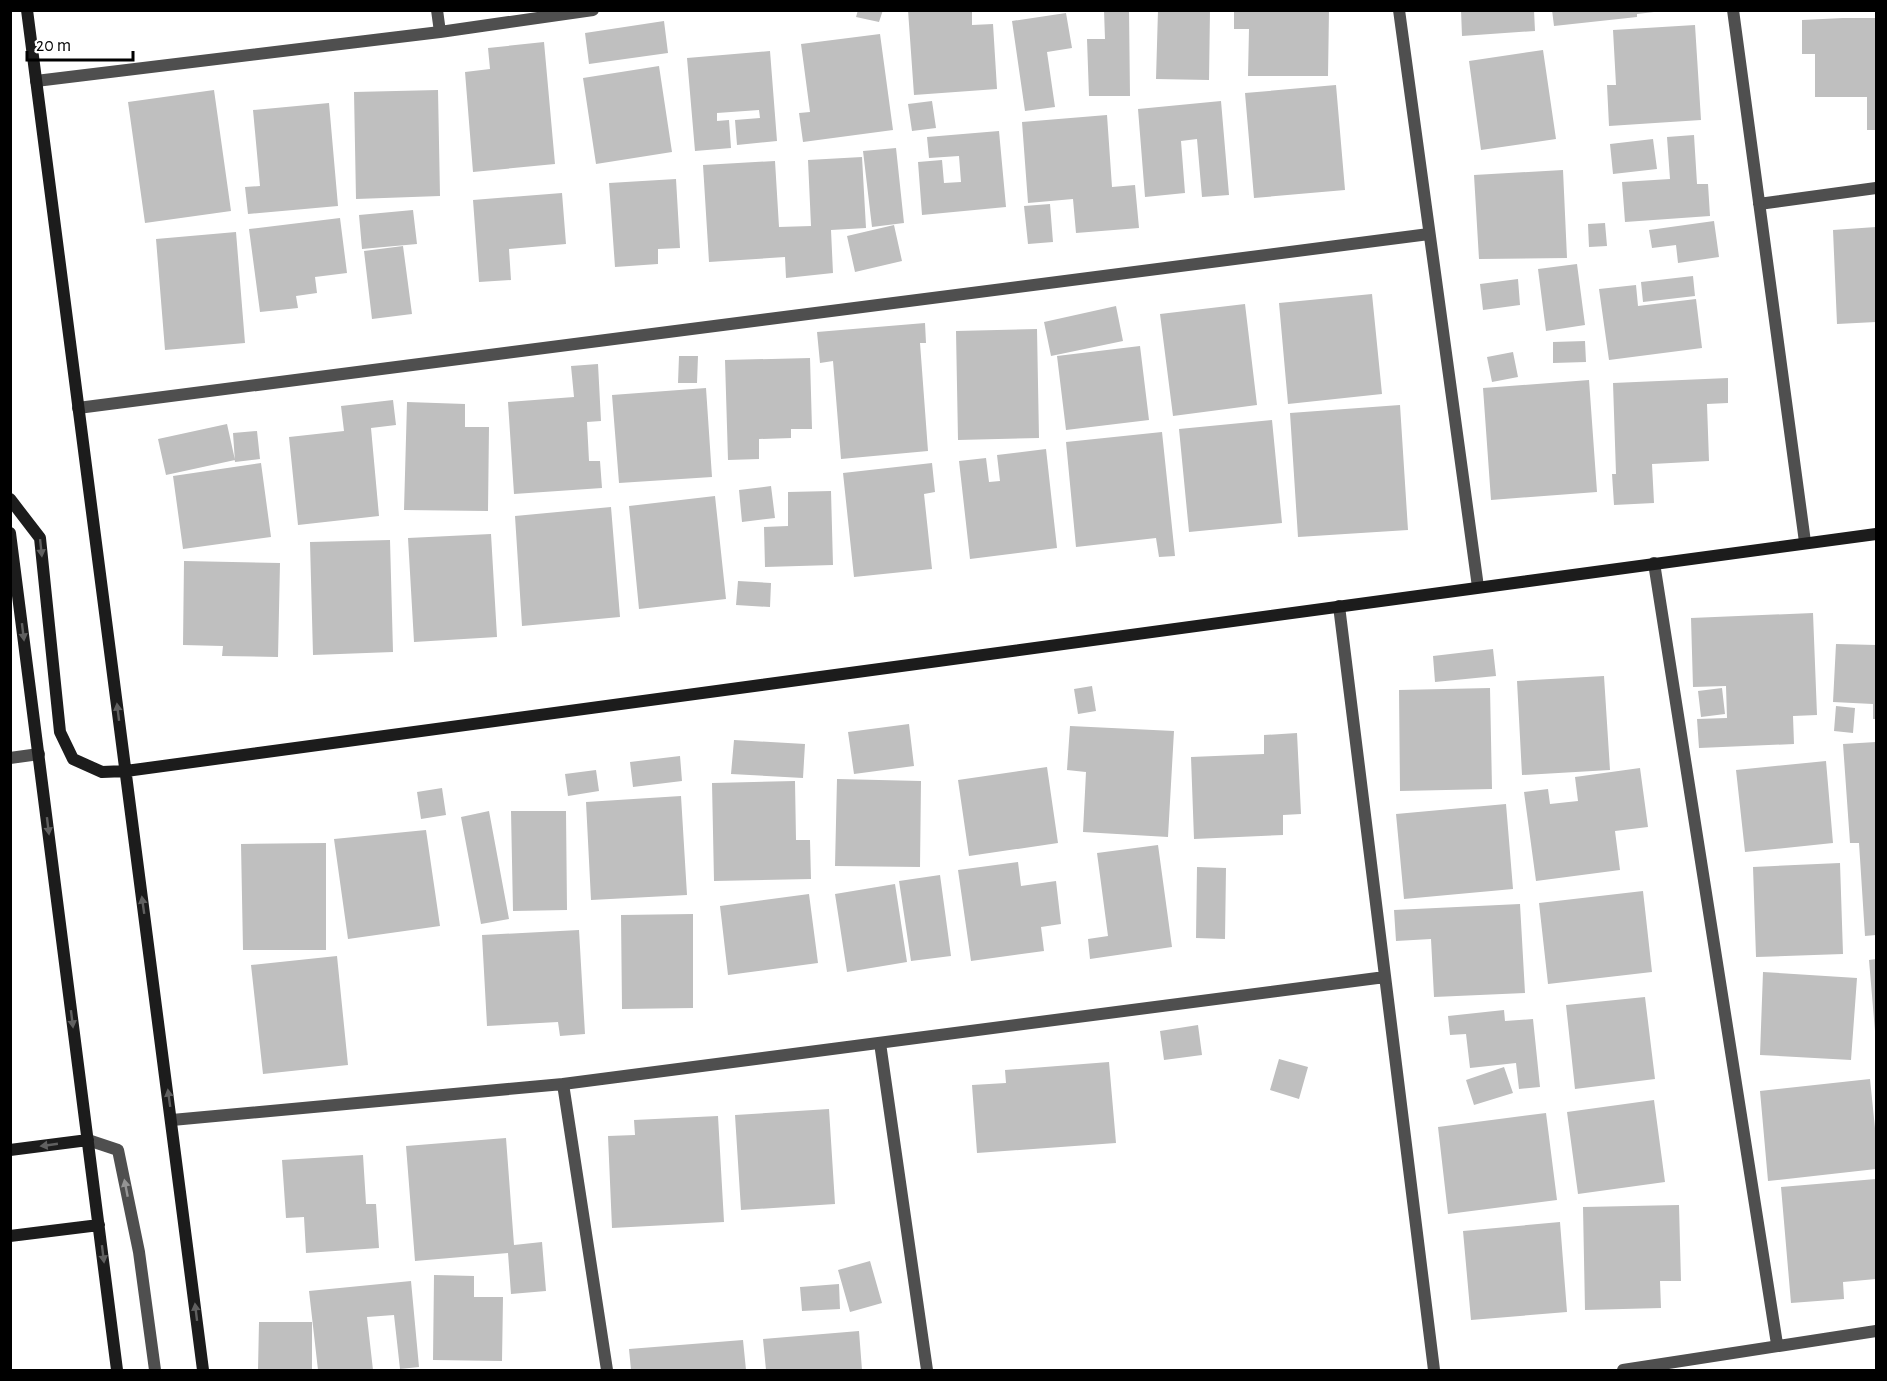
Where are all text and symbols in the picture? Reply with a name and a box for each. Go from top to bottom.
scale bar [27,24,134,62]
text: 20 m [36,37,71,55]
one-way arrow [36,538,46,557]
one-way arrow [19,623,28,642]
one-way arrow [113,702,122,721]
one-way arrow [43,816,53,835]
one-way arrow [139,895,148,914]
one-way arrow [68,1010,77,1029]
one-way arrow [164,1089,174,1108]
one-way arrow [40,1140,59,1149]
one-way arrow [121,1179,130,1198]
one-way arrow [98,1245,107,1264]
one-way arrow [191,1303,200,1322]

